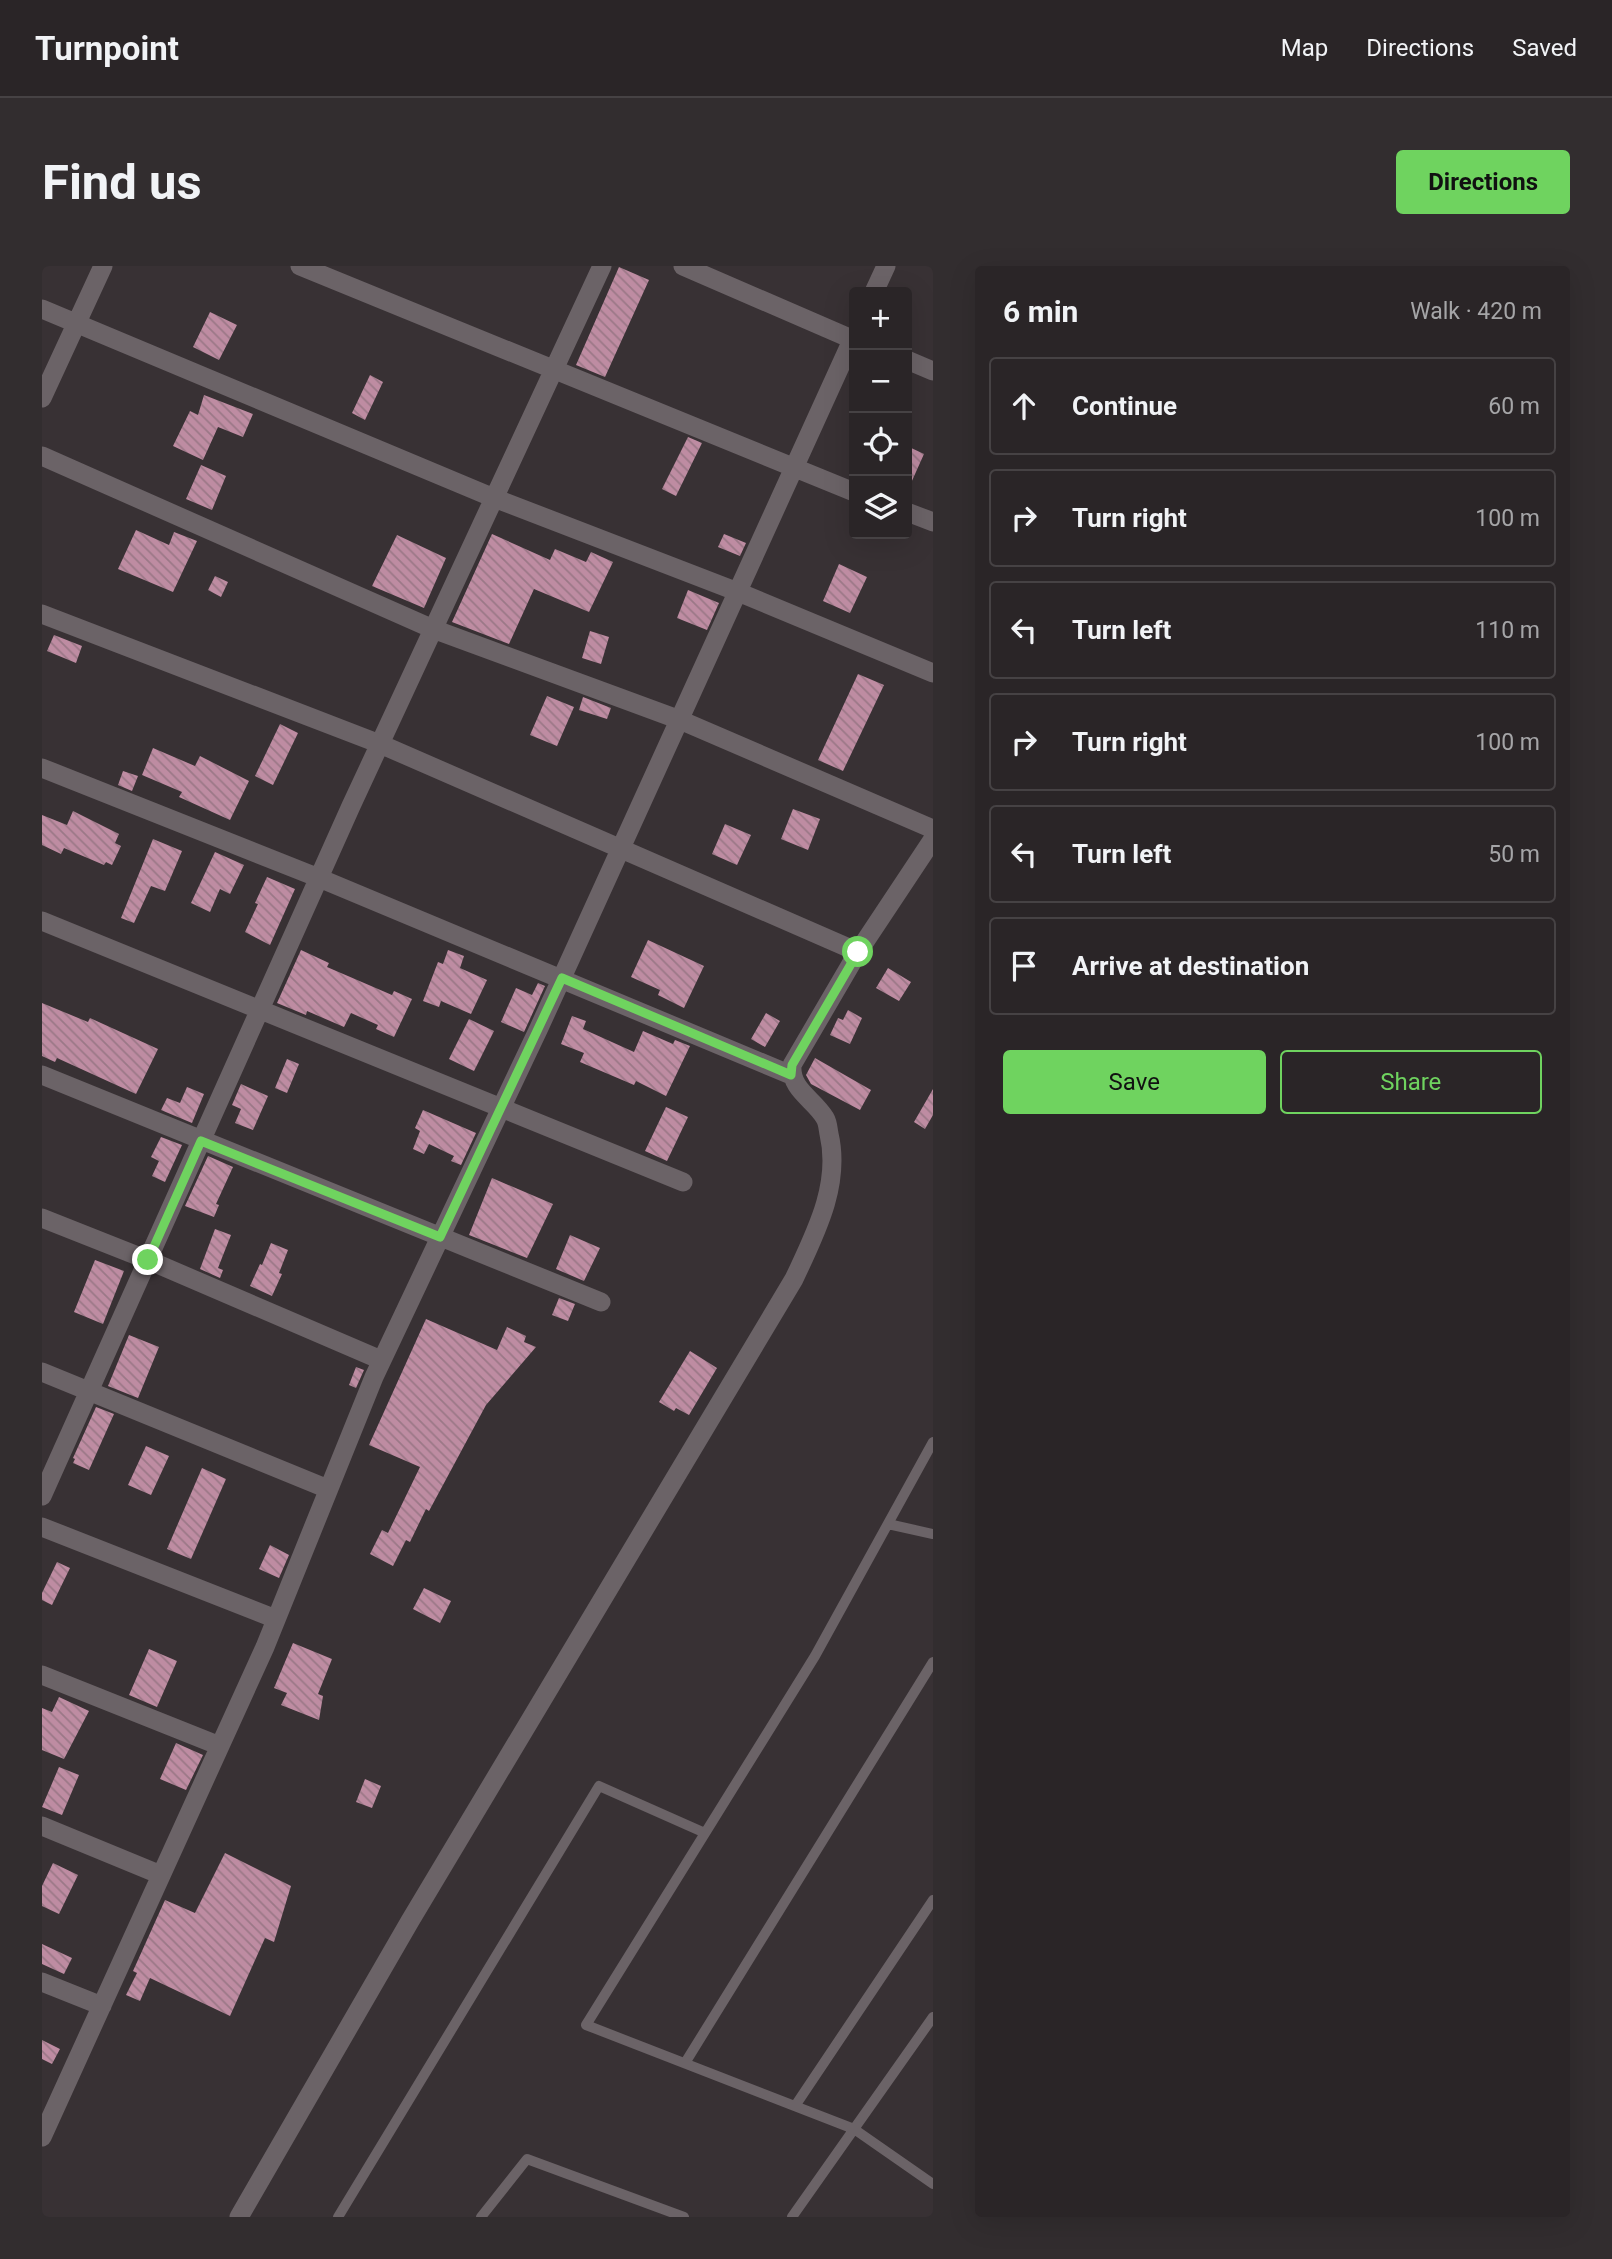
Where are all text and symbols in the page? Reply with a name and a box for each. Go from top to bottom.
text: Turnpoint [35,29,179,68]
text: Map [1281,34,1328,62]
text: Directions [1366,34,1474,62]
text: Saved [1512,34,1577,62]
button: Directions [1396,150,1570,214]
text: Find us [42,154,202,211]
map controls [849,287,912,539]
button: + [849,287,912,350]
text: 6 min [1003,294,1078,329]
text: Walk · 420 m [1410,298,1542,325]
button: − [849,350,912,413]
icon: ahead [1005,387,1043,425]
text: Continue [1072,391,1177,421]
text: 60 m [1488,393,1540,420]
button: locate [849,413,912,476]
button: layers [849,476,912,539]
icon: right [1005,499,1043,537]
text: Turn right [1072,503,1187,533]
text: 100 m [1475,505,1540,532]
icon: left [1005,611,1043,649]
text: Turn left [1072,615,1171,645]
text: 110 m [1475,617,1540,644]
icon: right [1005,723,1043,761]
text: Turn right [1072,727,1187,757]
text: 100 m [1475,729,1540,756]
icon: left [1005,835,1043,873]
text: Turn left [1072,839,1171,869]
text: 50 m [1488,841,1540,868]
route start [842,936,873,967]
icon: arrive [1005,947,1043,985]
text: Arrive at destination [1072,951,1309,981]
button: Save [1003,1050,1266,1114]
button: Share [1280,1050,1542,1114]
route end [132,1244,163,1275]

